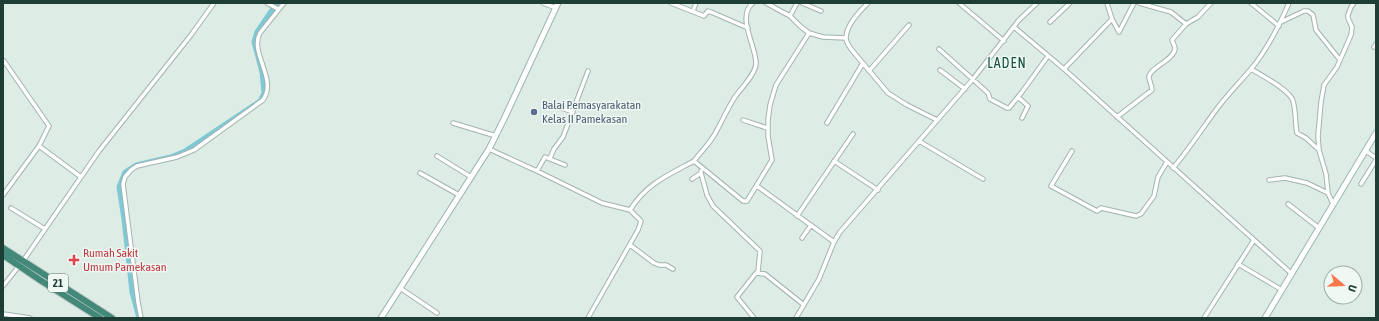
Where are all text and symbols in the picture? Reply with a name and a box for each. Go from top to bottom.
district label: LADEN [987,55,1027,71]
place label: Balai Pemasyarakatan Kelas II Pamekasan [542,98,641,126]
marker: Balai Pemasyarakatan Kelas II Pamekasan [529,107,539,117]
place label: Rumah Sakit Umum Pamekasan [83,246,167,274]
marker: Rumah Sakit Umum Pamekasan [68,254,80,266]
north arrow [1323,265,1363,305]
road number: 21 [48,274,68,292]
text: U [1346,283,1359,293]

